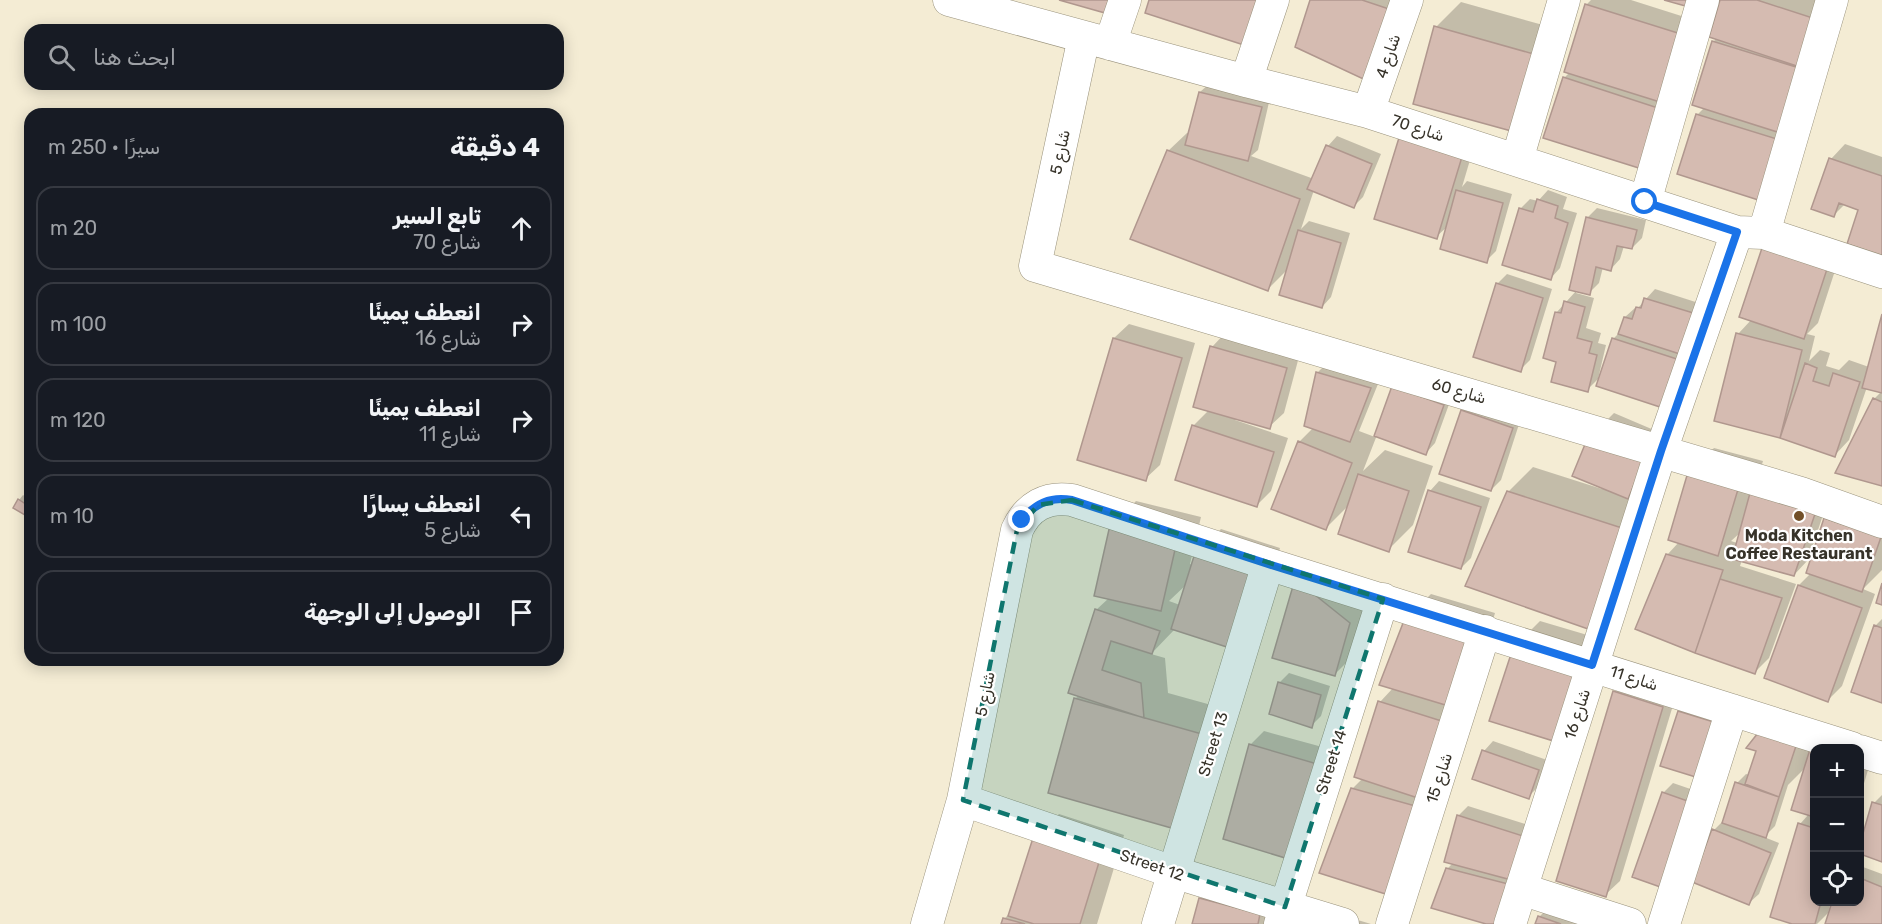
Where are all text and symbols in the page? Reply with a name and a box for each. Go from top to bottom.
search box [24,24,564,90]
street label: شارع 4 [1372,31,1406,81]
icon: search [45,41,78,74]
text: ابحث هنا [93,44,176,71]
street label: شارع 70 [1389,111,1447,147]
street label: شارع 5 [1046,128,1076,177]
text: 4 دقيقة [450,132,540,163]
text: سيرًا · 250 m [48,135,160,159]
route start [1631,188,1657,214]
text: تابع السير [393,203,481,230]
icon: ahead [505,212,538,245]
text: 20 m [50,216,97,240]
text: شارع 70 [413,230,481,254]
text: انعطف يمينًا [368,299,481,326]
icon: right [505,308,538,341]
text: 100 m [50,312,107,336]
text: شارع 16 [416,326,481,350]
street label: شارع 60 [1429,374,1488,410]
text: انعطف يمينًا [368,395,481,422]
icon: right [505,404,538,437]
text: 120 m [50,408,106,432]
text: شارع 11 [419,422,481,446]
text: انعطف يسارًا [362,491,481,518]
icon: left [505,500,538,533]
text: 10 m [50,504,94,528]
route end [1008,506,1034,532]
marker: Moda Kitchen Coffee Restaurant [1792,509,1806,523]
text: شارع 5 [424,518,481,542]
place label: Moda Kitchen Coffee Restaurant [1726,526,1873,563]
icon: arrive [505,596,538,629]
text: الوصول إلى الوجهة [304,599,481,626]
street label: شارع 11 [1607,661,1660,697]
street label: شارع 5 [971,670,1001,718]
street label: شارع 16 [1560,686,1596,742]
street label: Street 13 [1194,709,1232,779]
street label: Street 14 [1312,727,1350,797]
map controls [1810,744,1864,906]
button: + [1810,744,1864,798]
street label: شارع 15 [1422,750,1458,806]
button: − [1810,798,1864,852]
street label: Street 12 [1118,845,1186,885]
button: locate [1810,852,1864,906]

